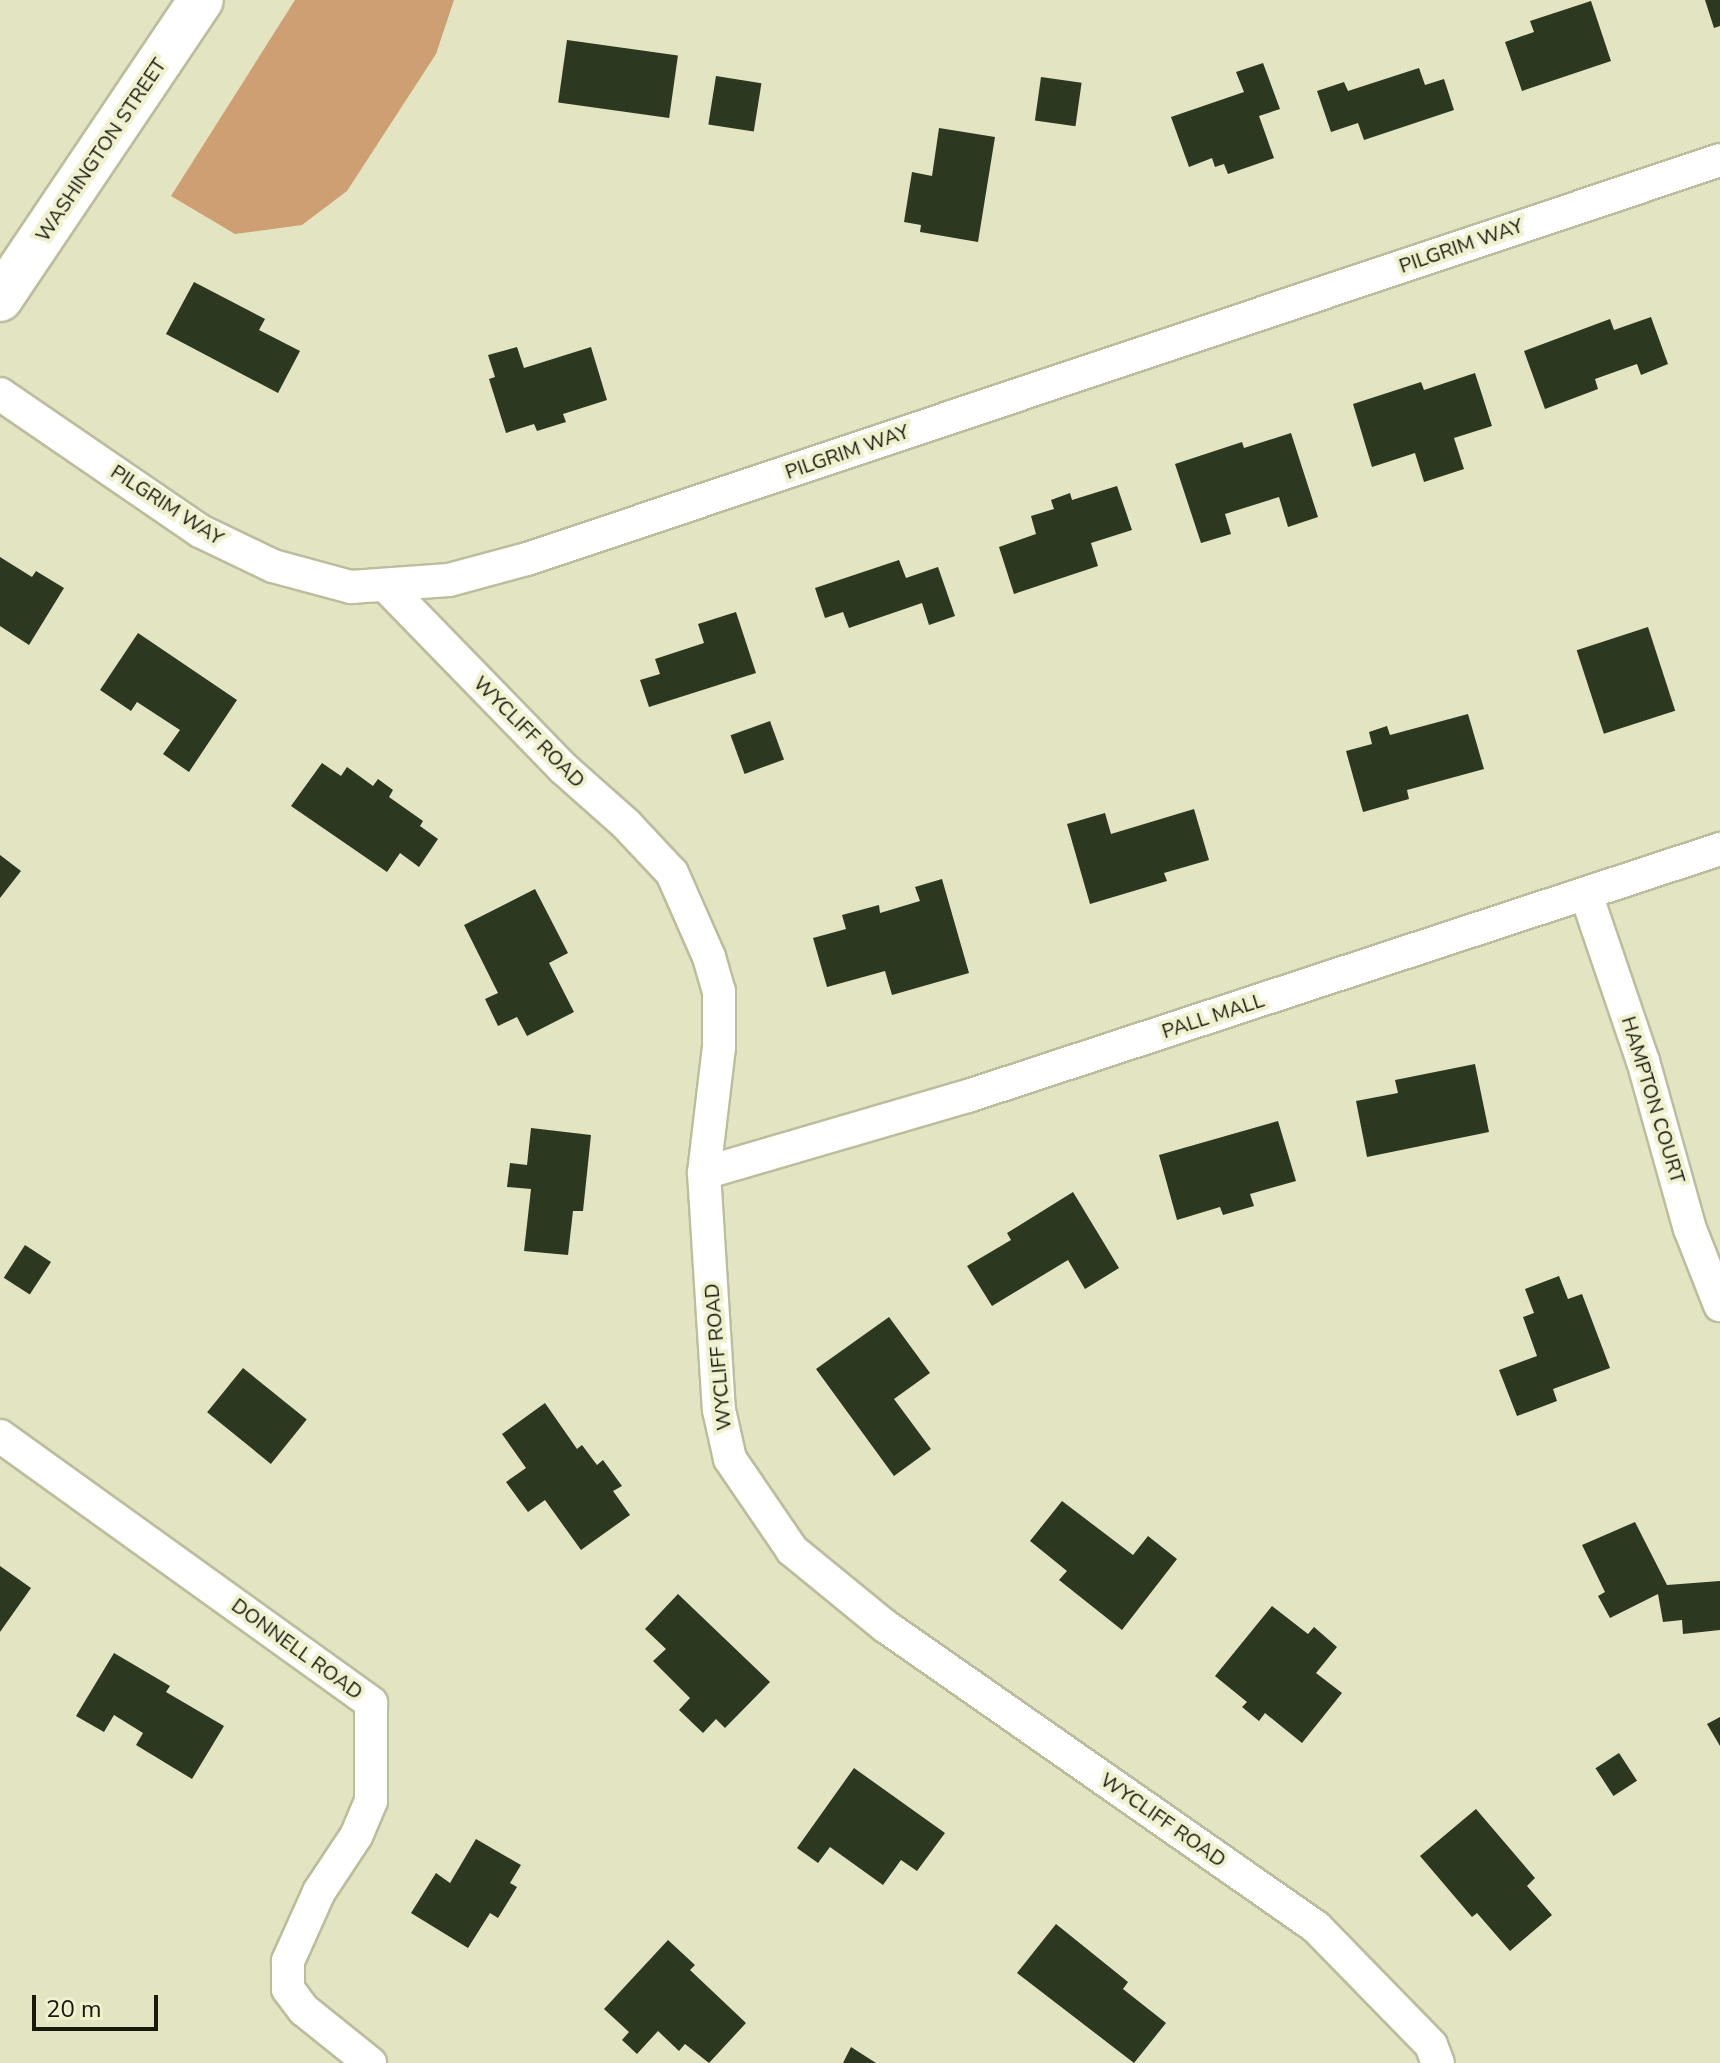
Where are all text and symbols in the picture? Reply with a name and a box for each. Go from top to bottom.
street label: WASHINGTON STREET [31,54,171,246]
street label: PILGRIM WAY [1396,214,1526,278]
street label: PILGRIM WAY [782,420,912,484]
street label: PILGRIM WAY [106,460,228,550]
street label: WYCLIFF ROAD [468,671,590,793]
street label: PALL MALL [1159,988,1267,1044]
street label: HAMPTON COURT [1616,1013,1690,1187]
street label: WYCLIFF ROAD [700,1282,736,1432]
street label: DONNELL ROAD [227,1593,367,1705]
street label: WYCLIFF ROAD [1096,1768,1230,1872]
scale bar [36,1979,162,2029]
text: 20 m [46,1993,102,2025]

